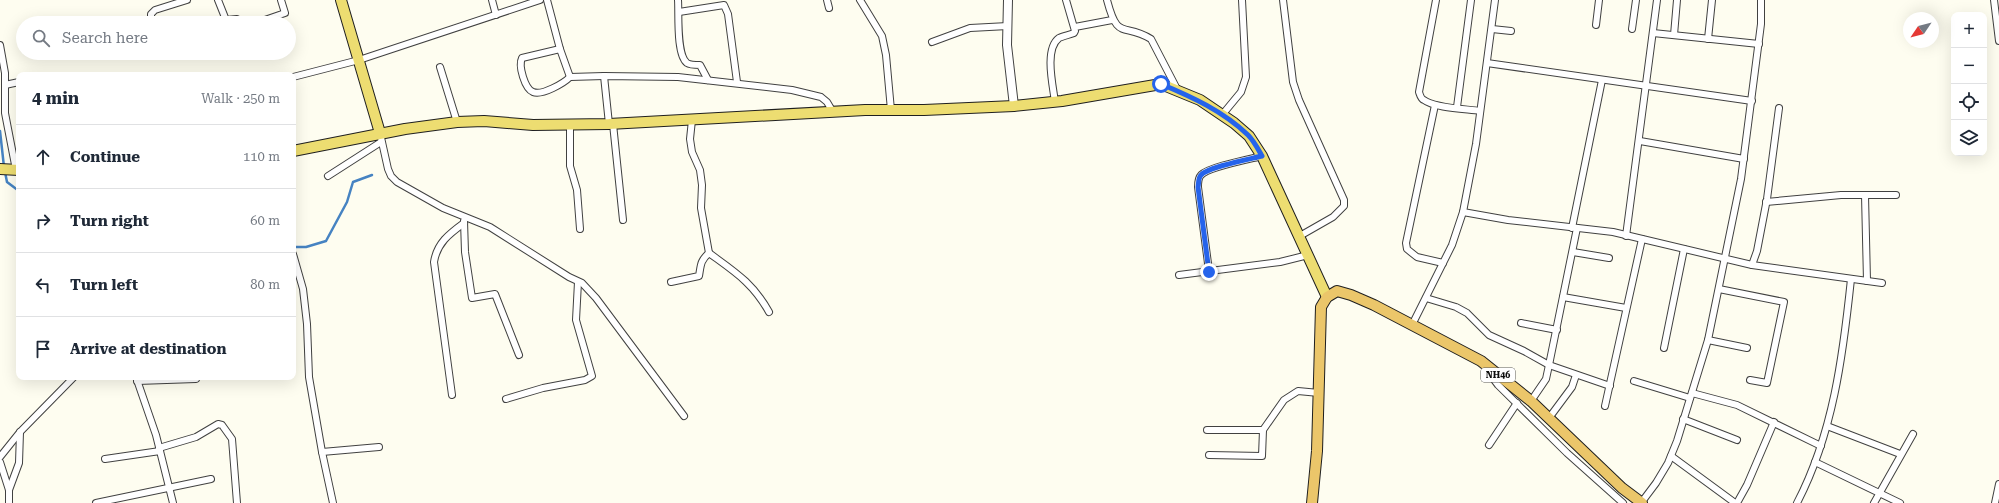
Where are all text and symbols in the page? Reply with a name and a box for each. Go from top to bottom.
north arrow [1903,12,1939,48]
map controls [1951,12,1987,156]
button: + [1951,12,1987,48]
search box [16,16,296,60]
icon: search [30,27,52,49]
text: Search here [62,29,148,47]
button: − [1951,48,1987,84]
route start [1152,75,1170,93]
button: locate [1951,84,1987,120]
text: 4 min [32,88,79,108]
text: Walk · 250 m [201,91,280,106]
button: layers [1951,120,1987,156]
icon: ahead [32,146,54,168]
text: Continue [70,148,140,166]
text: 110 m [243,149,280,164]
icon: right [32,210,54,232]
text: Turn right [70,212,149,230]
text: 60 m [250,213,280,228]
route end [1200,263,1218,281]
icon: left [32,274,54,296]
text: Turn left [70,276,138,294]
text: 80 m [250,277,280,292]
icon: arrive [32,338,54,360]
text: Arrive at destination [70,340,226,358]
road number: NH46 [1481,368,1515,382]

